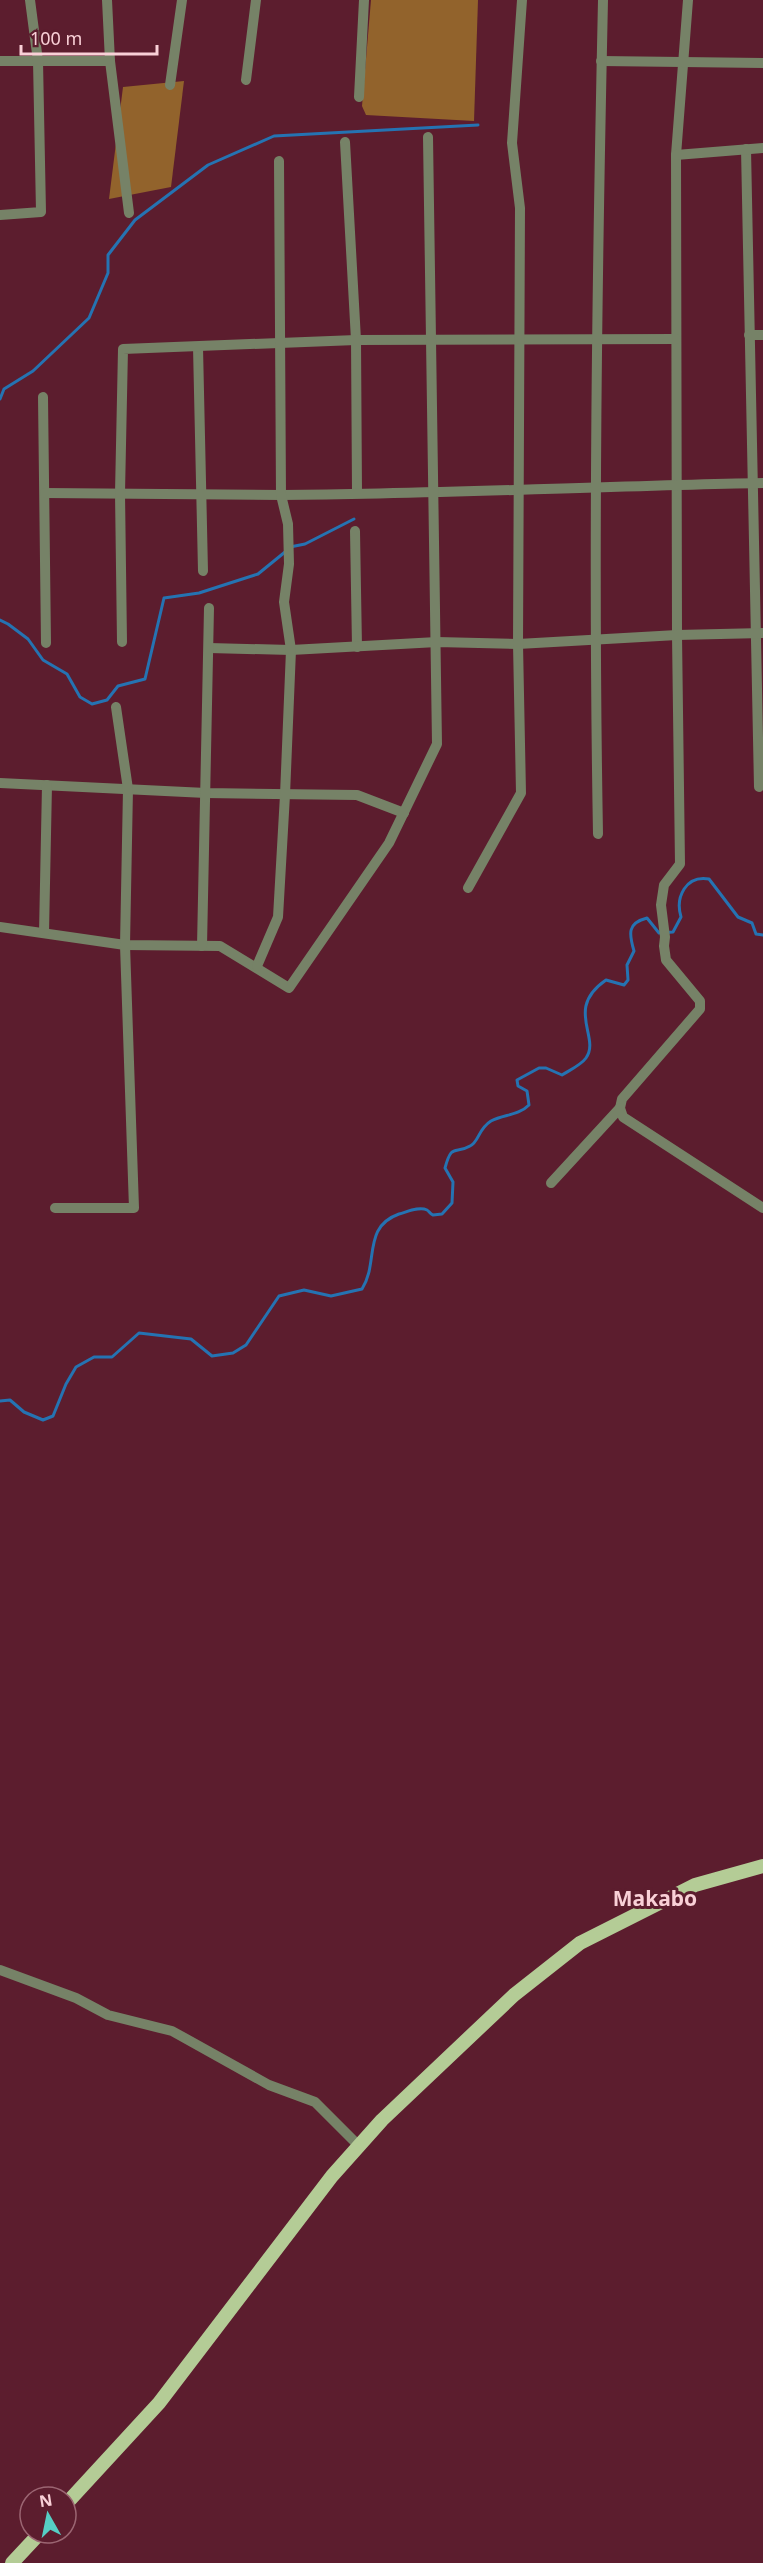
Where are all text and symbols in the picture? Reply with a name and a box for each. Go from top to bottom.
scale bar [21,18,158,56]
text: 100 m [30,26,82,50]
district label: Makabo [613,1884,697,1912]
north arrow [18,2485,78,2545]
text: N [38,2488,54,2512]

